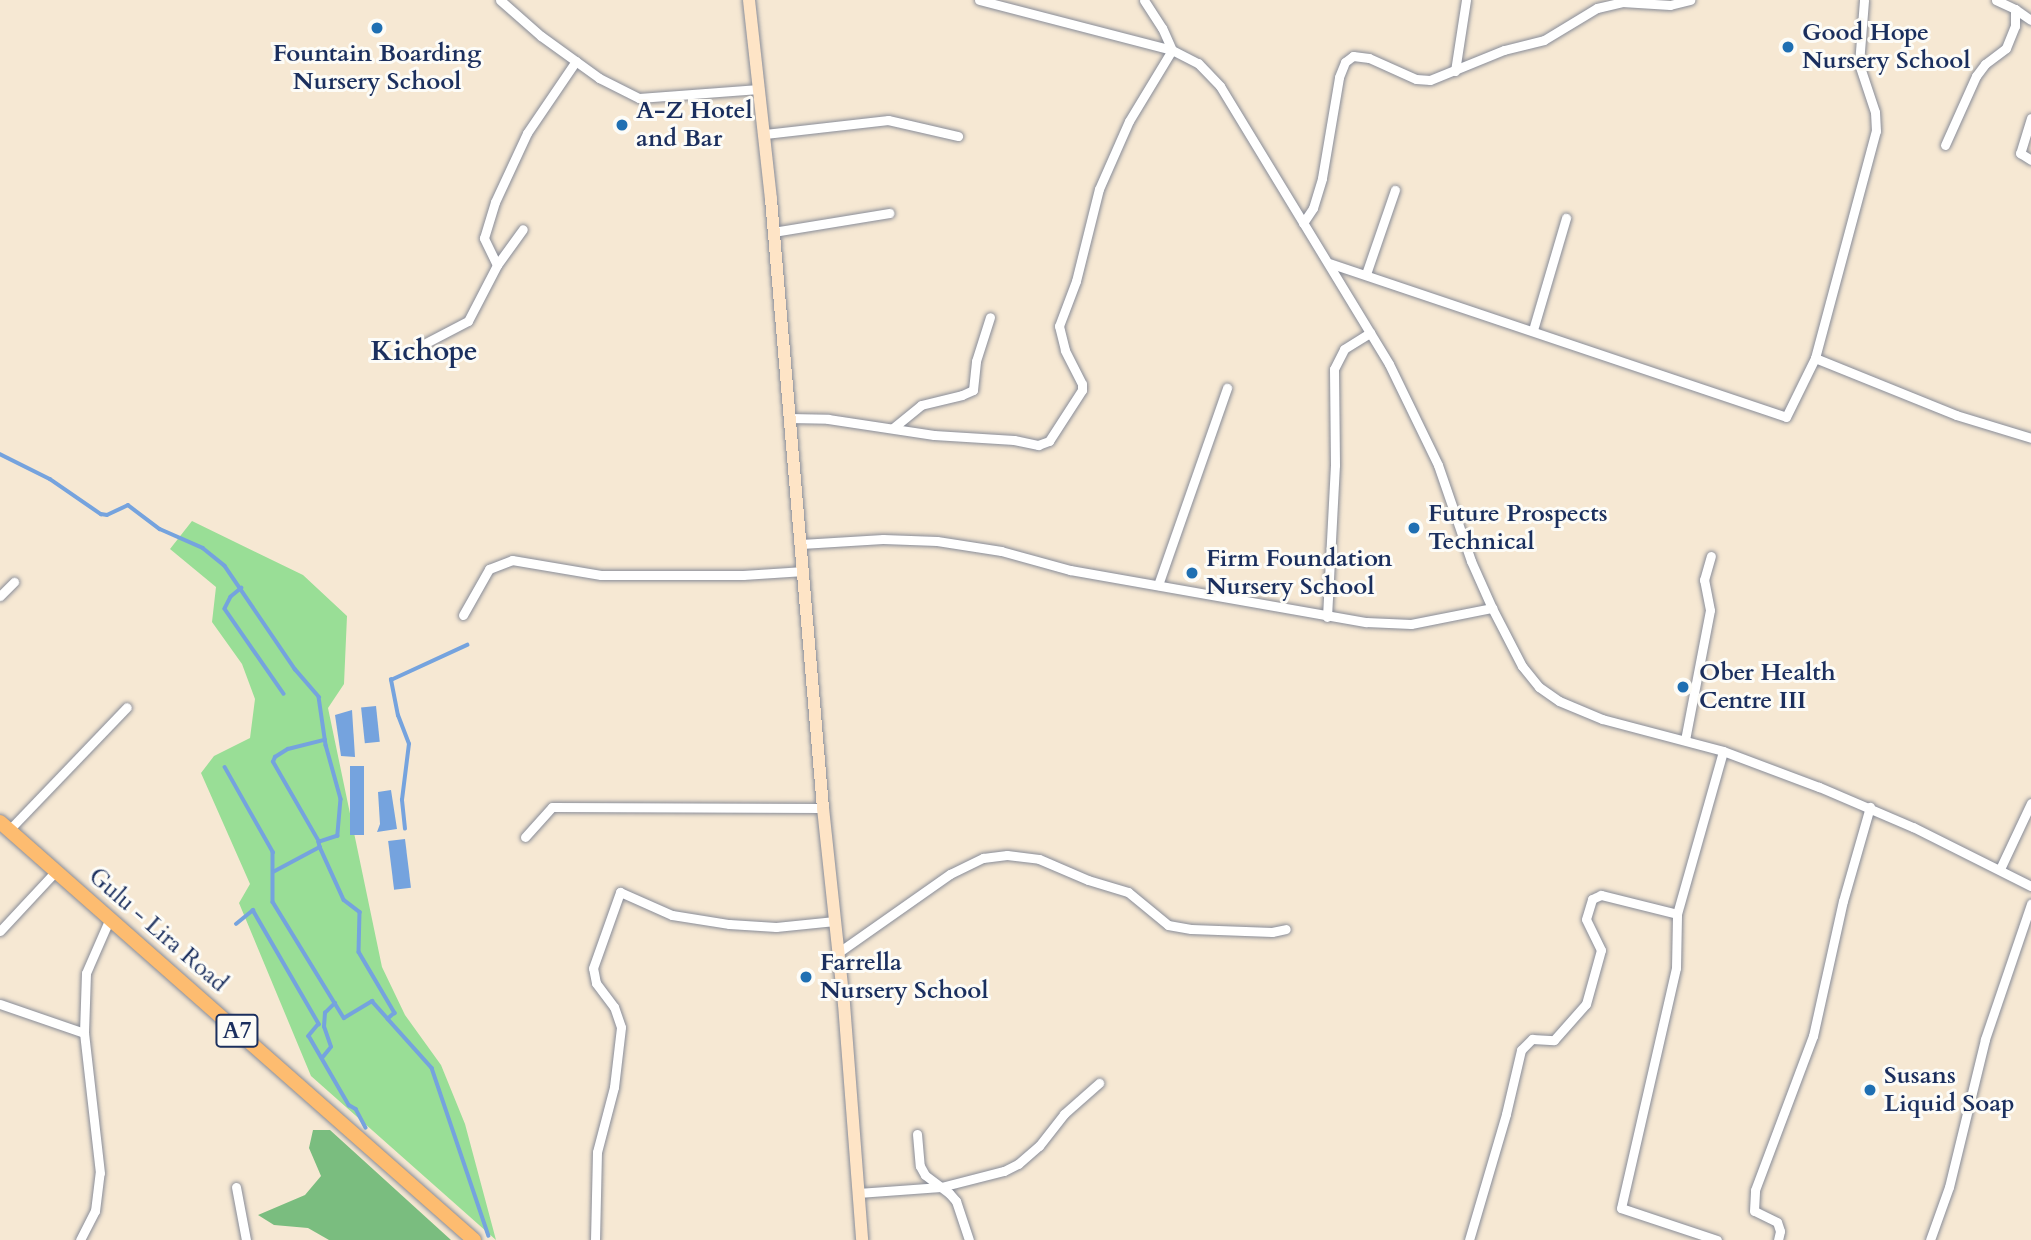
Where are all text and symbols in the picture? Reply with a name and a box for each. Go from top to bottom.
place label: Good Hope Nursery School [1802,19,1970,75]
marker: Fountain Boarding Nursery School [369,20,385,36]
marker: Good Hope Nursery School [1780,39,1796,55]
place label: Fountain Boarding Nursery School [273,40,481,96]
place label: A-Z Hotel and Bar [636,97,752,153]
marker: A-Z Hotel and Bar [614,117,630,133]
district label: Kichope [370,334,478,368]
place label: Future Prospects Technical [1428,500,1608,556]
marker: Future Prospects Technical [1406,520,1422,536]
place label: Firm Foundation Nursery School [1206,545,1392,601]
marker: Firm Foundation Nursery School [1184,565,1200,581]
place label: Ober Health Centre III [1699,659,1836,715]
marker: Ober Health Centre III [1673,677,1693,697]
street label: Gulu - Lira Road [83,862,233,998]
place label: Farrella Nursery School [820,949,988,1005]
marker: Farrella Nursery School [798,969,814,985]
road number: A7 [214,1012,260,1050]
place label: Susans Liquid Soap [1884,1062,2015,1118]
marker: Susans Liquid Soap [1862,1082,1878,1098]

